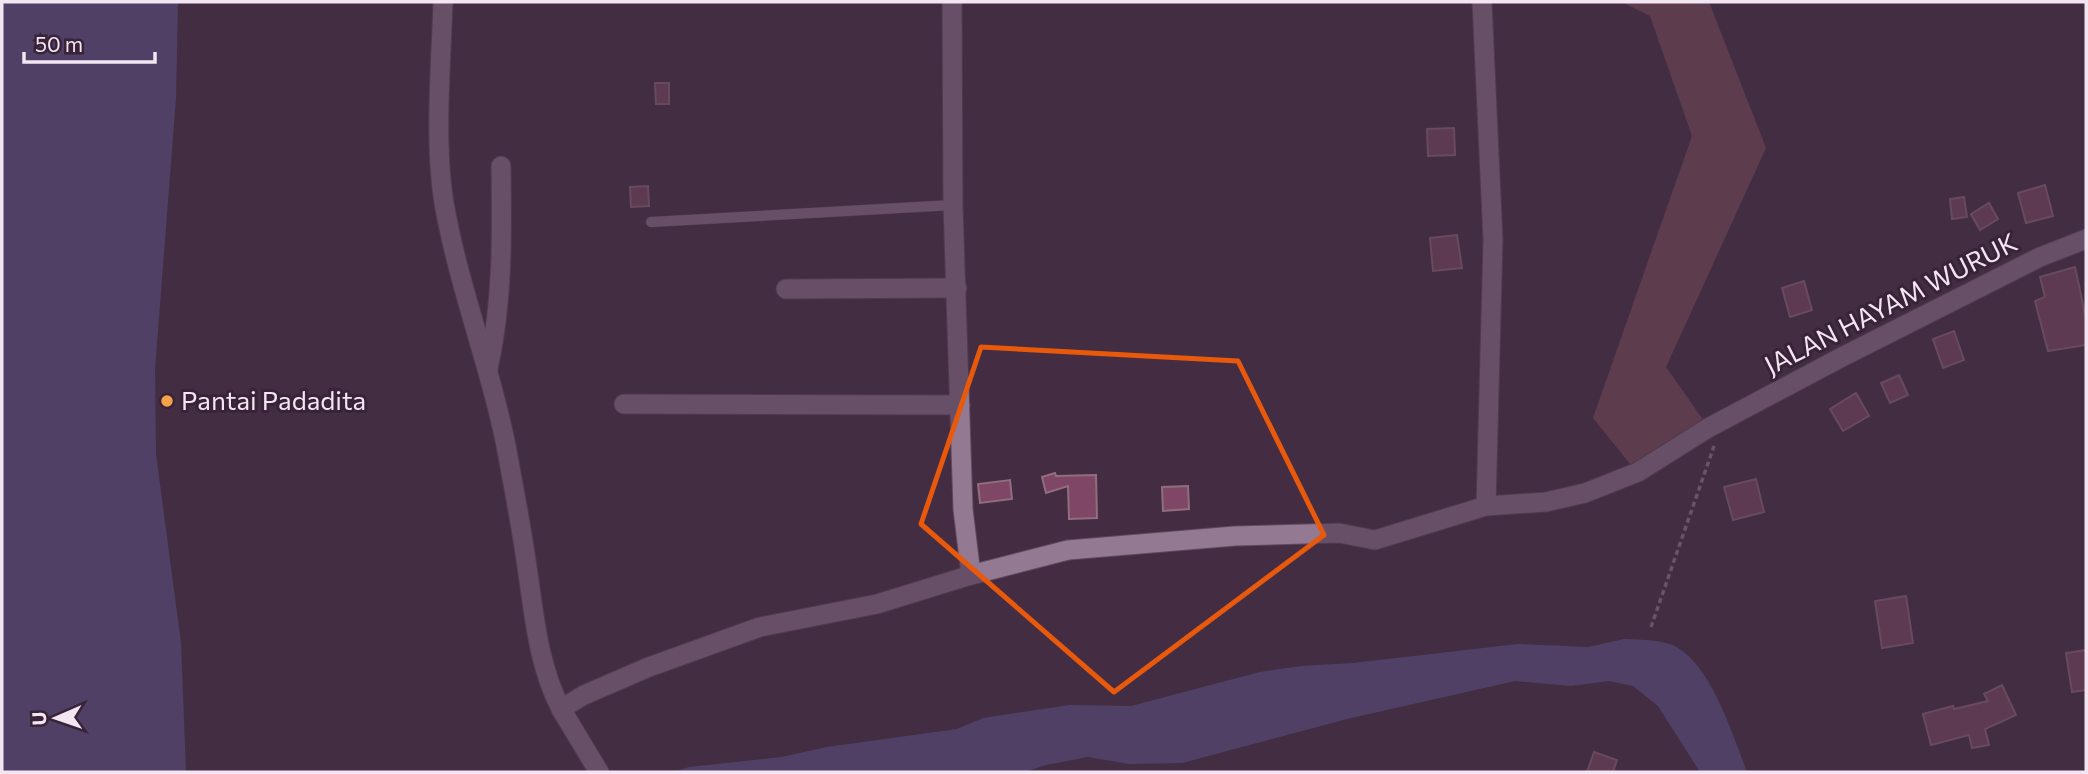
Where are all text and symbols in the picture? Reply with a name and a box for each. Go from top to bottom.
scale bar [24,21,156,65]
text: 50 m [35,31,83,56]
street label: JALAN HAYAM WURUK [1759,225,2022,380]
place label: Pantai Padadita [181,384,366,415]
marker: Pantai Padadita [159,393,175,409]
north arrow [21,683,91,753]
text: U [27,711,50,726]

